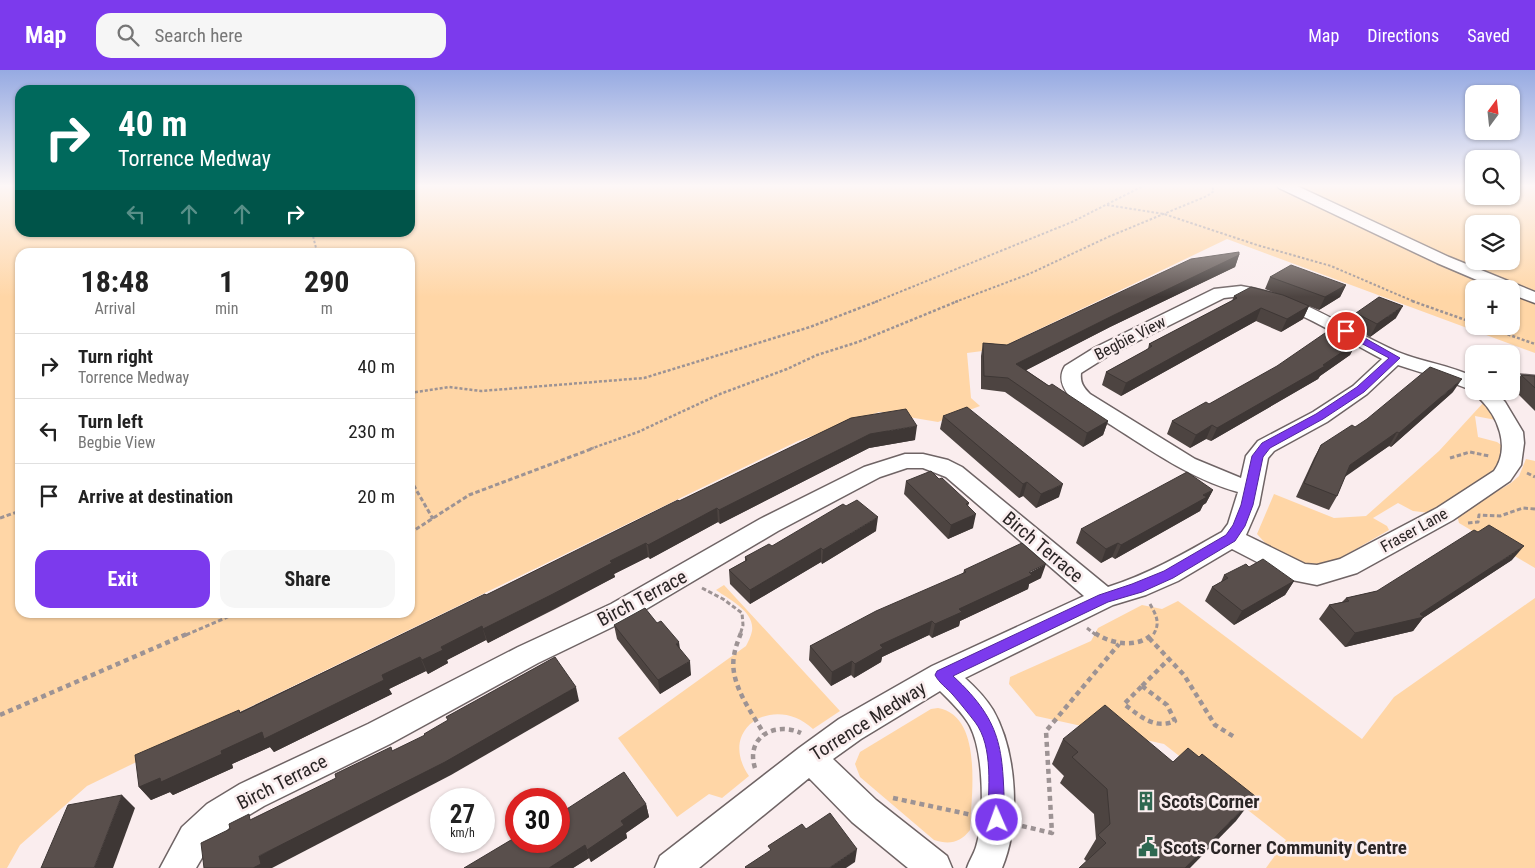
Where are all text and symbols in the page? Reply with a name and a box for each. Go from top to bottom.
search box [96,13,446,58]
text: Map [25,21,66,49]
icon: search [114,21,142,49]
text: Search here [154,24,243,47]
text: Map [1308,25,1339,46]
text: Directions [1367,25,1439,46]
text: Saved [1467,25,1510,46]
north arrow [1465,85,1520,140]
map controls [1465,85,1520,400]
text: 40 m [118,104,187,145]
icon: right [35,105,100,170]
text: Torrence Medway [118,146,271,171]
button: search [1465,150,1520,205]
icon: left [122,200,150,228]
icon: ahead [175,200,203,228]
icon: ahead [228,200,256,228]
icon: right [281,200,309,228]
button: layers [1465,215,1520,270]
text: 18:48 [81,264,149,299]
text: 1 [219,264,234,299]
text: 290 [304,264,349,299]
button: + [1465,280,1520,335]
text: Arrival [95,299,135,318]
text: min [215,299,238,318]
text: m [321,299,333,318]
pin [1325,310,1367,352]
street label: Begbie View [1091,312,1169,364]
icon: arrive [1332,317,1360,345]
text: Turn right [78,345,153,368]
button: − [1465,345,1520,400]
icon: right [35,352,63,380]
text: 40 m [358,355,395,378]
text: Torrence Medway [78,368,189,387]
text: Turn left [78,410,143,433]
icon: left [35,417,63,445]
text: 230 m [348,420,395,443]
text: Begbie View [78,433,155,452]
icon: arrive [35,482,63,510]
text: Arrive at destination [78,485,233,508]
text: 20 m [358,485,395,508]
street label: Fraser Lane [1377,504,1451,556]
street label: Birch Terrace [998,507,1088,587]
button: Exit [35,550,210,608]
button: Share [220,550,395,608]
street label: Birch Terrace [593,565,691,631]
street label: Torrence Medway [806,676,930,766]
street label: Birch Terrace [233,749,331,815]
speed limit sign: 30 [505,788,570,853]
building icon: Scots Corner [1135,790,1157,812]
place label: Scots Corner [1161,790,1260,813]
position arrow [970,793,1022,845]
text: 27 [450,800,475,829]
text: km/h [450,826,475,840]
public building icon: Scots Corner Community Centre [1137,836,1159,858]
place label: Scots Corner Community Centre [1163,836,1407,859]

